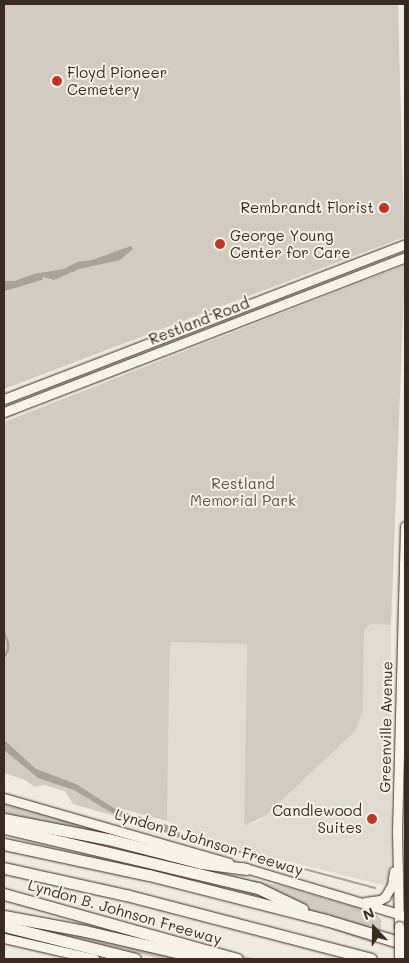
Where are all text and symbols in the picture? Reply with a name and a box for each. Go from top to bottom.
place label: Floyd Pioneer Cemetery [67,63,167,98]
marker: Floyd Pioneer Cemetery [51,75,63,87]
place label: Rembrandt Florist [240,199,374,217]
marker: Rembrandt Florist [378,202,390,214]
place label: George Young Center for Care [230,226,350,261]
marker: George Young Center for Care [214,238,226,250]
street label: Restland Road [146,294,252,348]
park label: Restland Memorial Park [190,474,296,509]
street label: Greenville Avenue [376,661,396,793]
place label: Candlewood Suites [272,801,362,836]
street label: Lyndon B Johnson Freeway [113,805,305,879]
marker: Candlewood Suites [366,813,378,825]
street label: Lyndon B. Johnson Freeway [26,876,224,948]
north arrow [349,903,399,953]
text: N [360,903,377,924]

